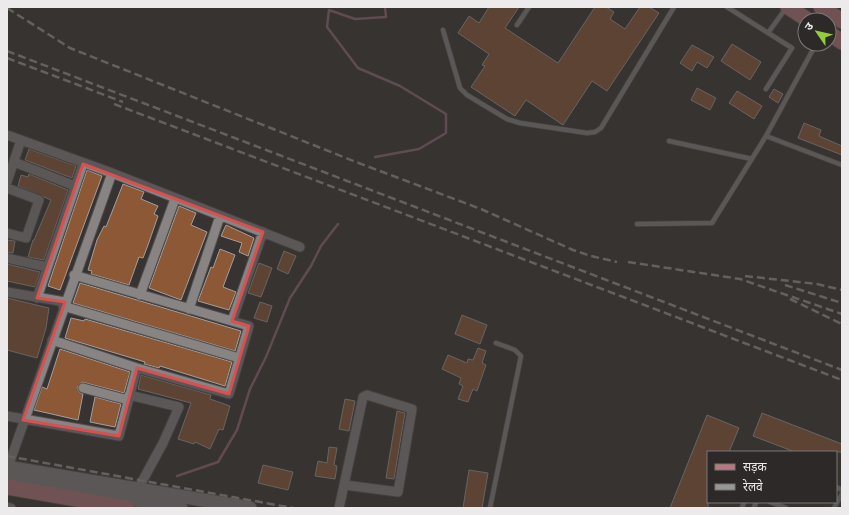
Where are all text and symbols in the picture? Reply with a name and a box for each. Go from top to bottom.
north arrow [797,12,837,52]
text: उ [801,19,816,32]
legend [707,451,837,503]
text: सड़क [743,459,768,474]
text: रेलवे [743,479,763,493]

